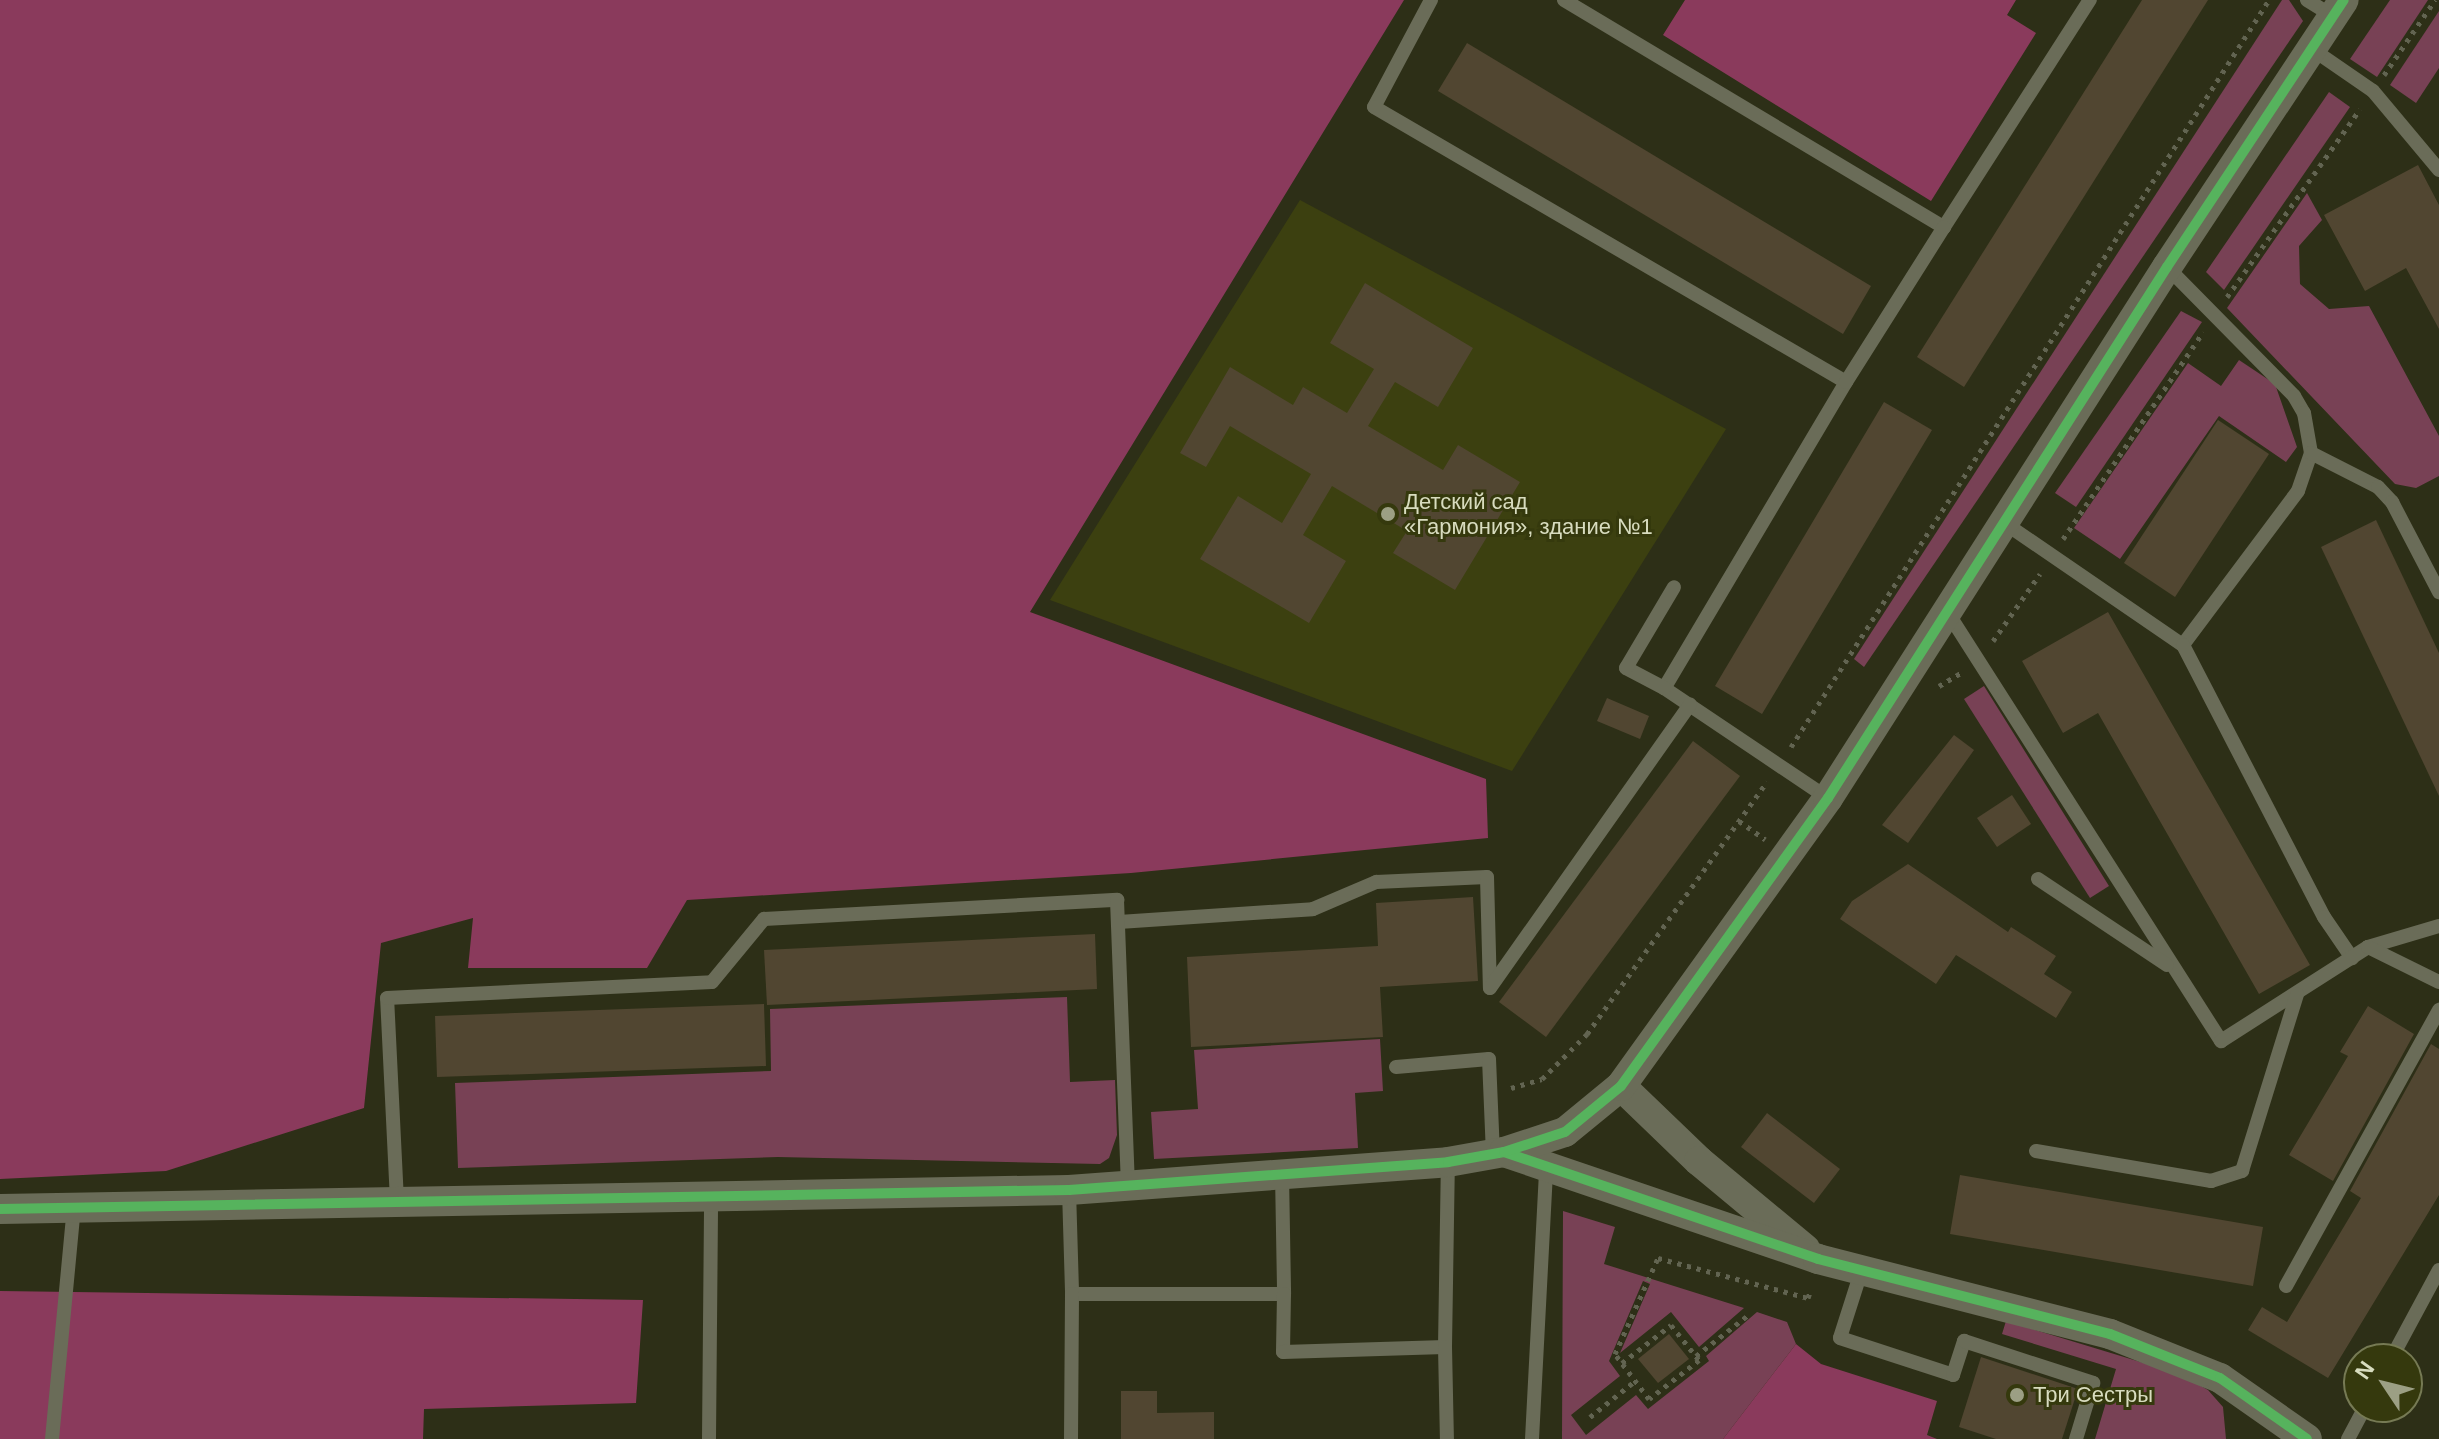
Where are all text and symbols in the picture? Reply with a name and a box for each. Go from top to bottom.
place label: Детский сад «Гармония», здание №1 [1404,488,1653,540]
marker: Детский сад «Гармония», здание №1 [1379,505,1397,523]
north arrow [2343,1343,2423,1423]
text: N [2350,1356,2379,1384]
place label: Три Сестры [2033,1382,2153,1408]
marker: Три Сестры [2008,1386,2026,1404]

